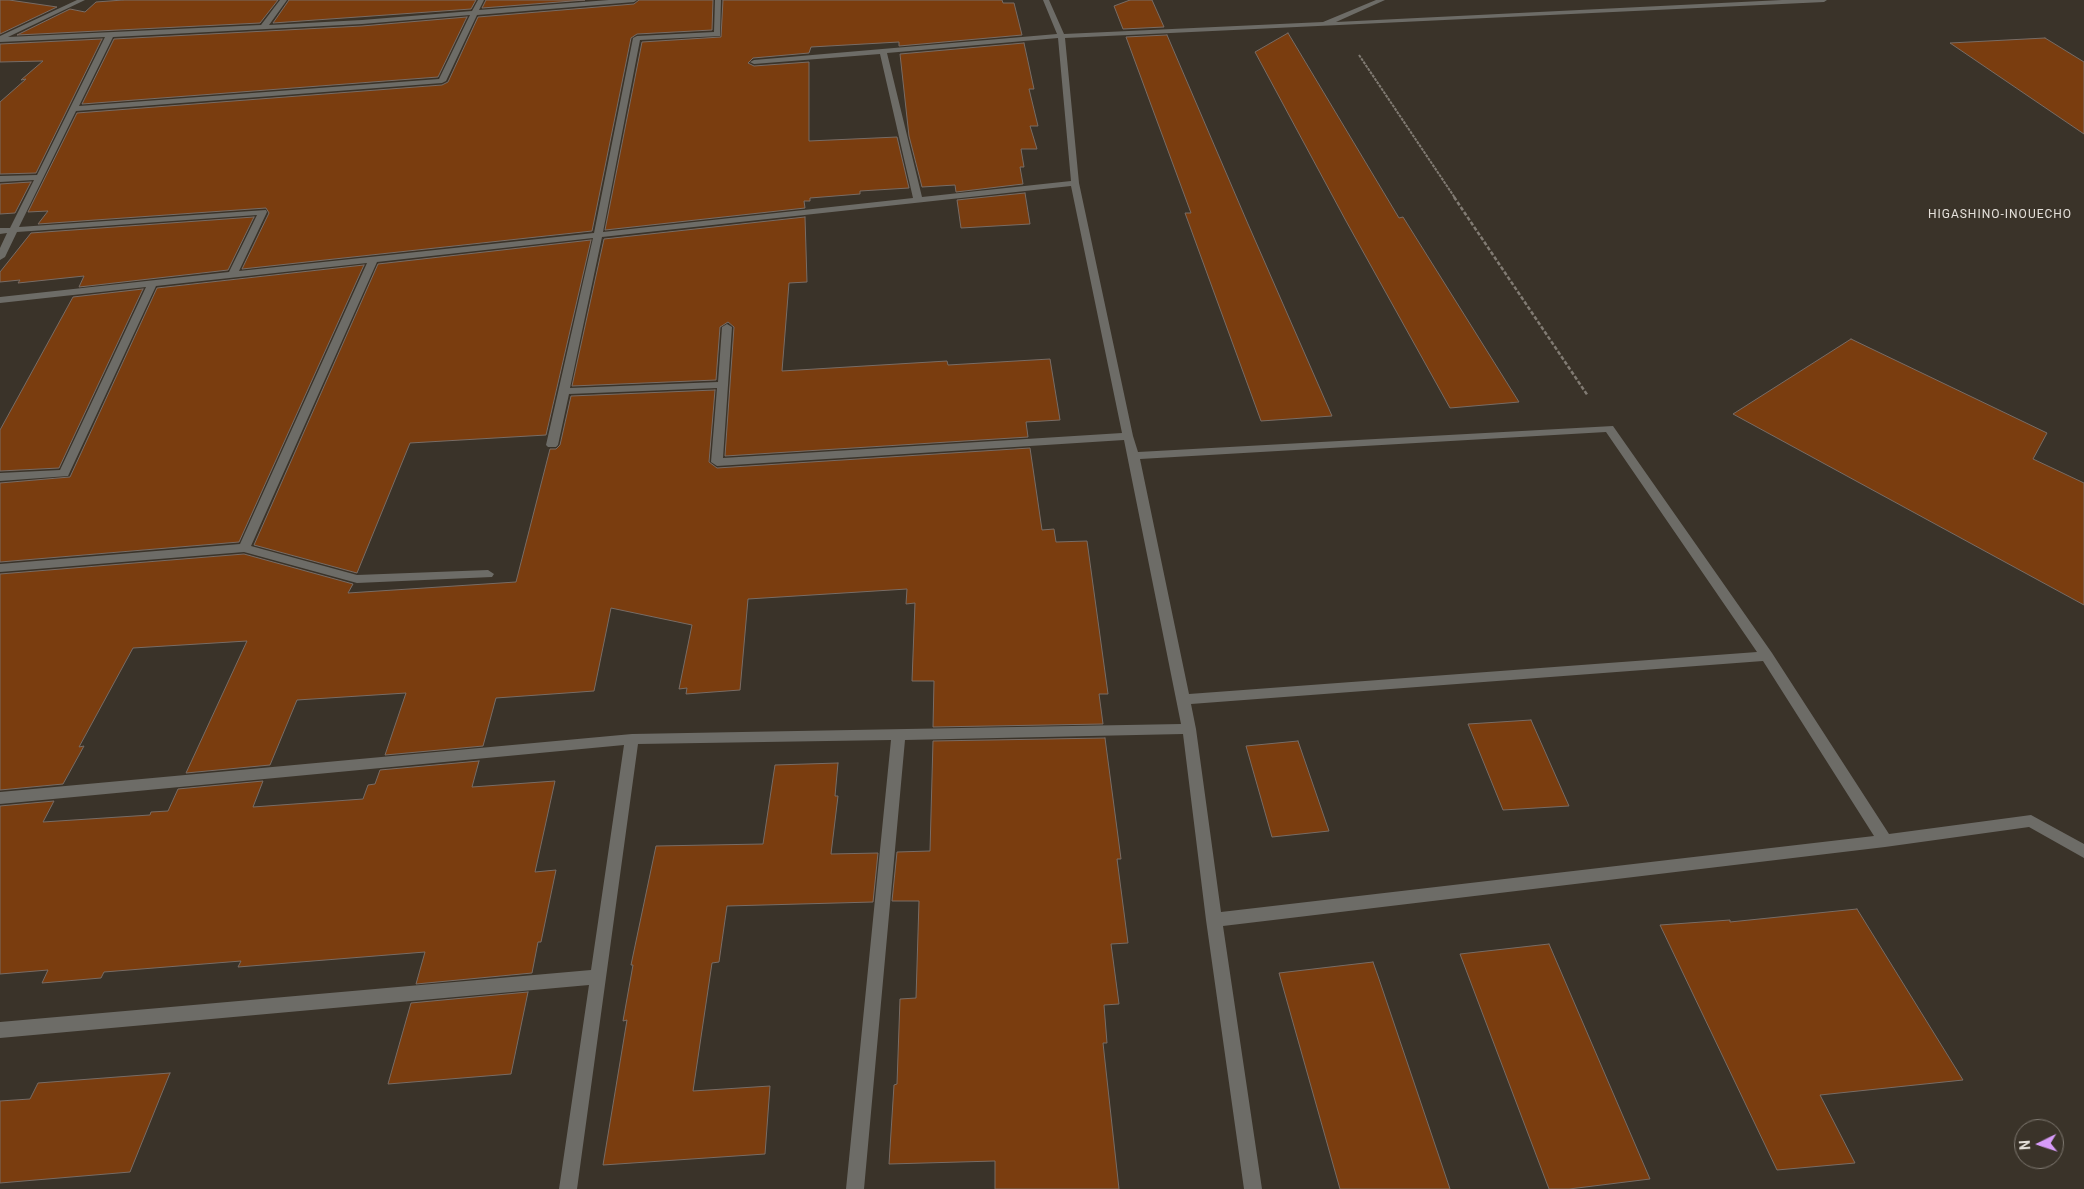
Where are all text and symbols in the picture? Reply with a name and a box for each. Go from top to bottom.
district label: HIGASHINO-INOUECHO [1926,208,2074,222]
north arrow [2014,1119,2064,1169]
text: N [2017,1139,2033,1150]

